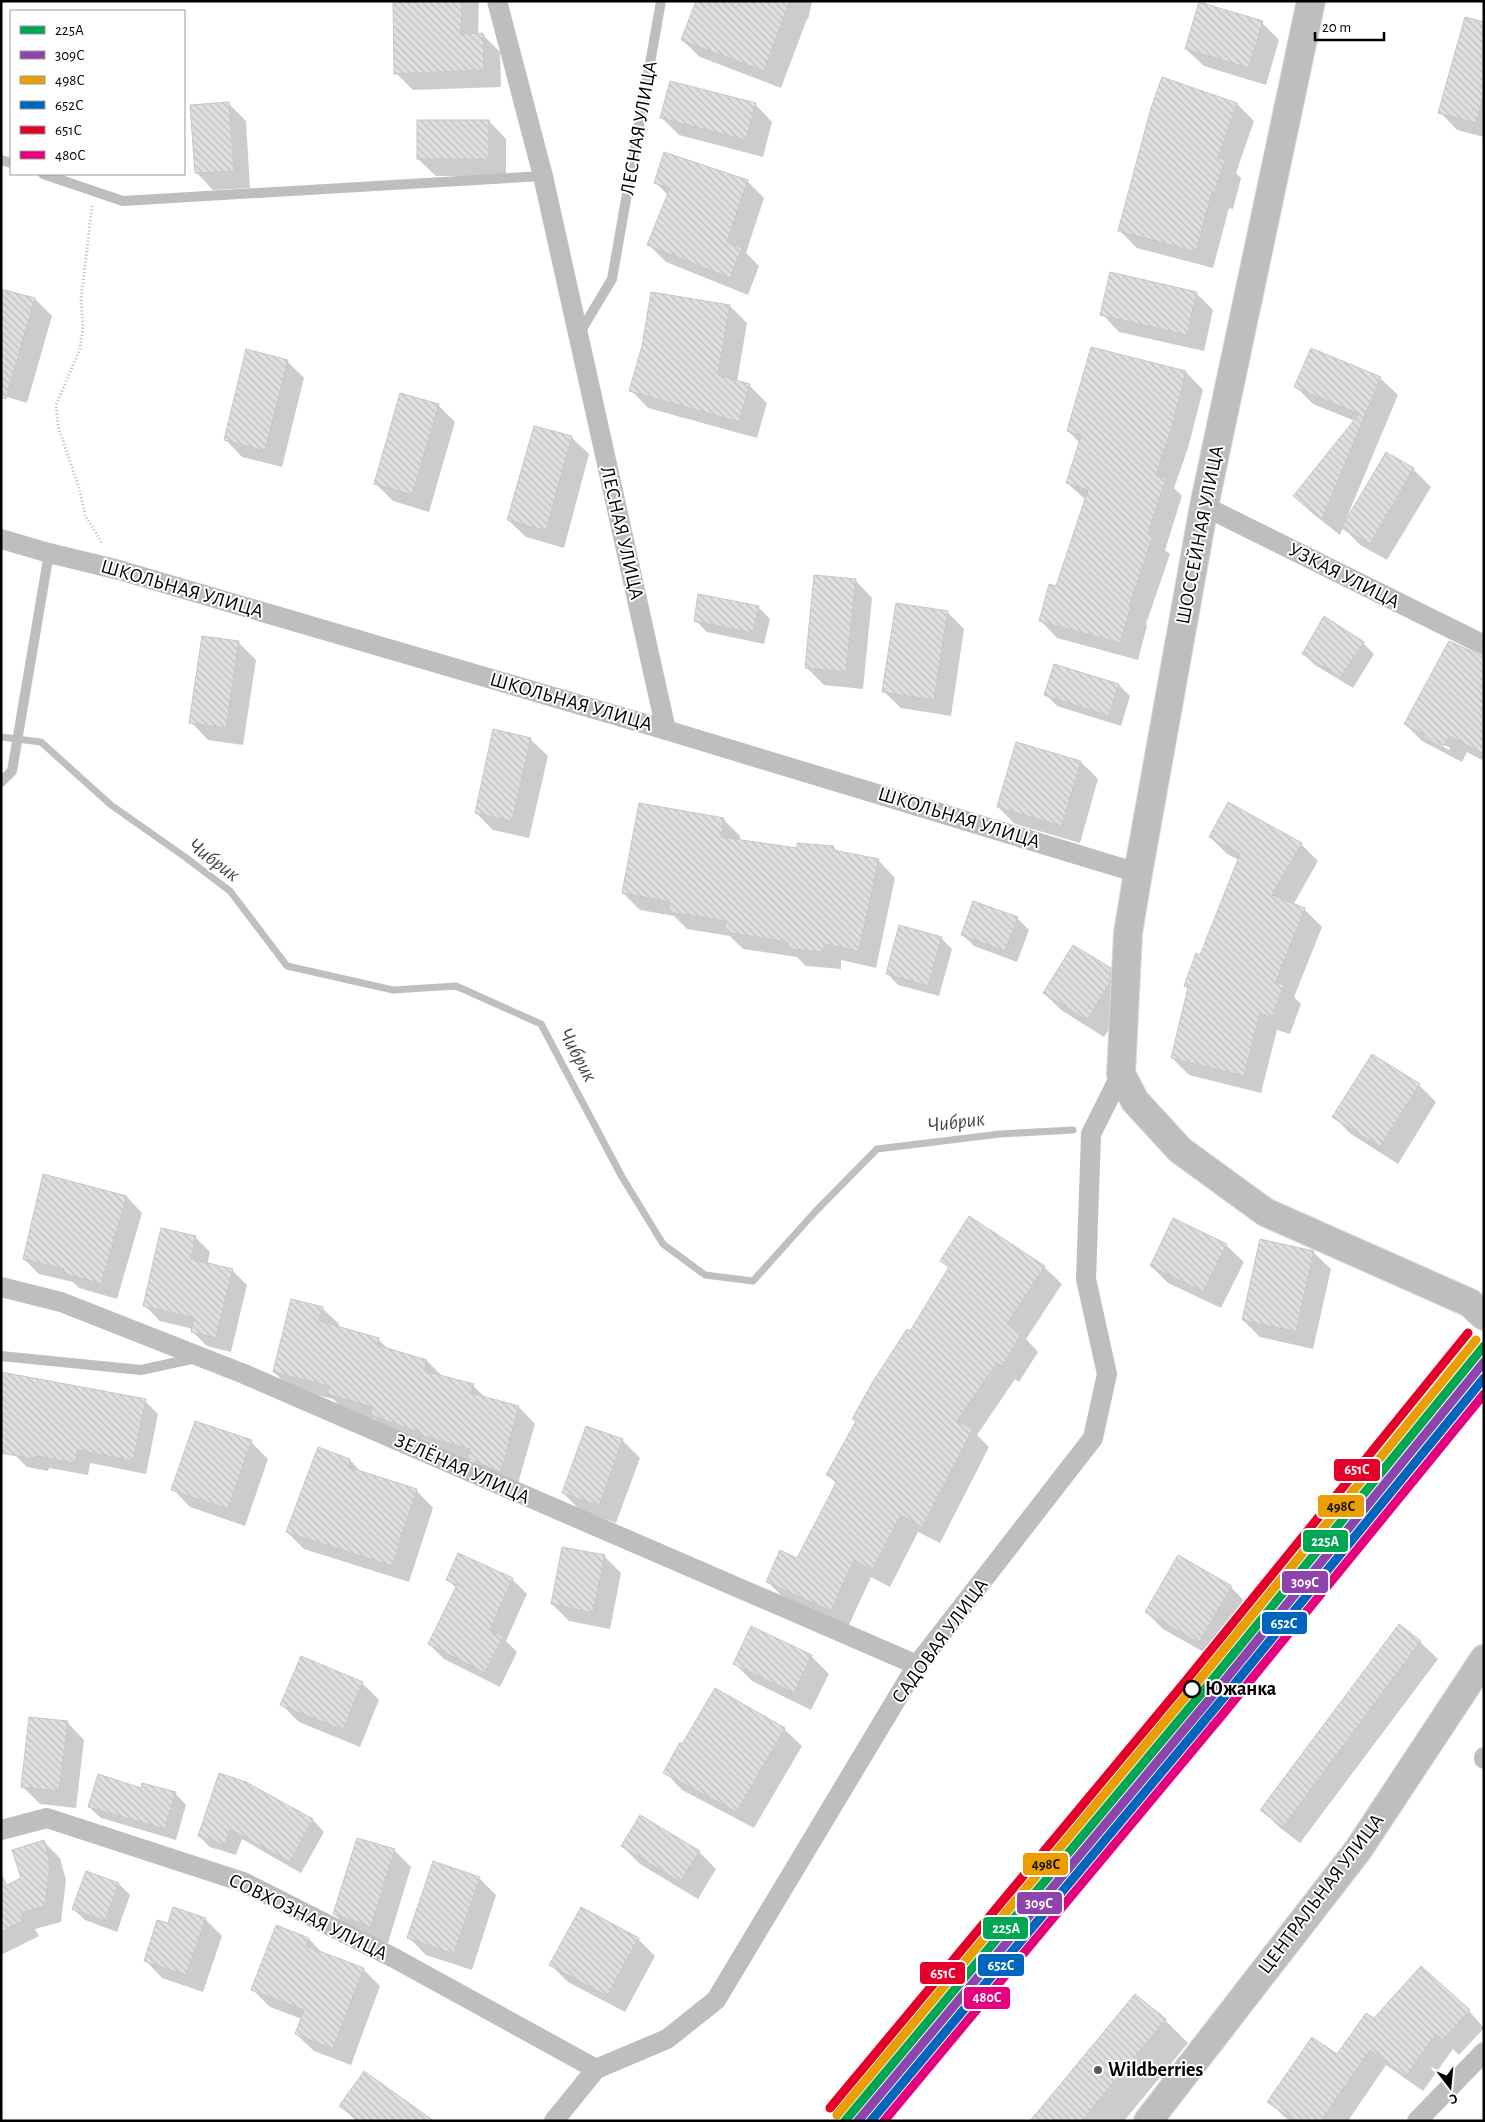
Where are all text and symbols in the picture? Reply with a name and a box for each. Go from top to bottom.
legend [10,10,185,175]
scale bar [1315,10,1384,42]
text: 20 m [1322,20,1351,35]
text: 225А [55,23,84,38]
text: 309С [55,48,85,63]
street label: ЛЕСНАЯ УЛИЦА [617,59,661,197]
text: 498С [55,73,85,88]
text: 652С [55,98,84,113]
text: 651С [55,123,82,138]
text: 480С [55,148,86,163]
street label: ШОССЕЙНАЯ УЛИЦА [1173,444,1227,626]
street label: ЛЕСНАЯ УЛИЦА [597,464,647,602]
street label: УЗКАЯ УЛИЦА [1285,539,1403,613]
street label: ШКОЛЬНАЯ УЛИЦА [98,556,266,622]
street label: ШКОЛЬНАЯ УЛИЦА [487,669,655,735]
street label: ШКОЛЬНАЯ УЛИЦА [876,784,1043,852]
water label: Чибрик [184,834,244,887]
water label: Чибрик [554,1025,601,1086]
water label: Чибрик [926,1108,986,1137]
street label: ЗЕЛЁНАЯ УЛИЦА [391,1430,533,1508]
line badge: 651С [1333,1458,1381,1482]
text: 651С [1344,1463,1370,1477]
line badge: 498С [1317,1494,1365,1518]
text: 498С [1327,1500,1355,1514]
line badge: 225А [1302,1529,1349,1553]
text: 225А [1311,1535,1339,1549]
line badge: 309С [1281,1570,1329,1594]
street label: САДОВАЯ УЛИЦА [888,1575,992,1707]
text: 309С [1291,1576,1319,1590]
line badge: 652С [1261,1611,1308,1635]
text: 652С [1270,1617,1298,1631]
place label: Южанка [1205,1679,1277,1699]
marker: Южанка [1183,1680,1201,1698]
street label: ЦЕНТРАЛЬНАЯ УЛИЦА [1254,1810,1388,1978]
line badge: 498С [1022,1852,1069,1876]
text: 498С [1032,1858,1060,1872]
street label: СОВХОЗНАЯ УЛИЦА [225,1870,391,1964]
line badge: 309С [1016,1891,1063,1915]
text: 309С [1025,1897,1053,1911]
line badge: 225А [982,1916,1029,1940]
text: 225А [992,1922,1020,1936]
line badge: 652С [977,1953,1025,1977]
text: 652С [987,1959,1015,1973]
line badge: 651С [919,1961,966,1985]
text: 651С [930,1967,956,1981]
line badge: 480С [963,1986,1011,2010]
text: 480С [973,1991,1002,2005]
place label: Wildberries [1108,2060,1204,2080]
north arrow [1425,2062,1475,2112]
marker: Wildberries [1092,2064,1104,2076]
text: С [1447,2091,1459,2106]

